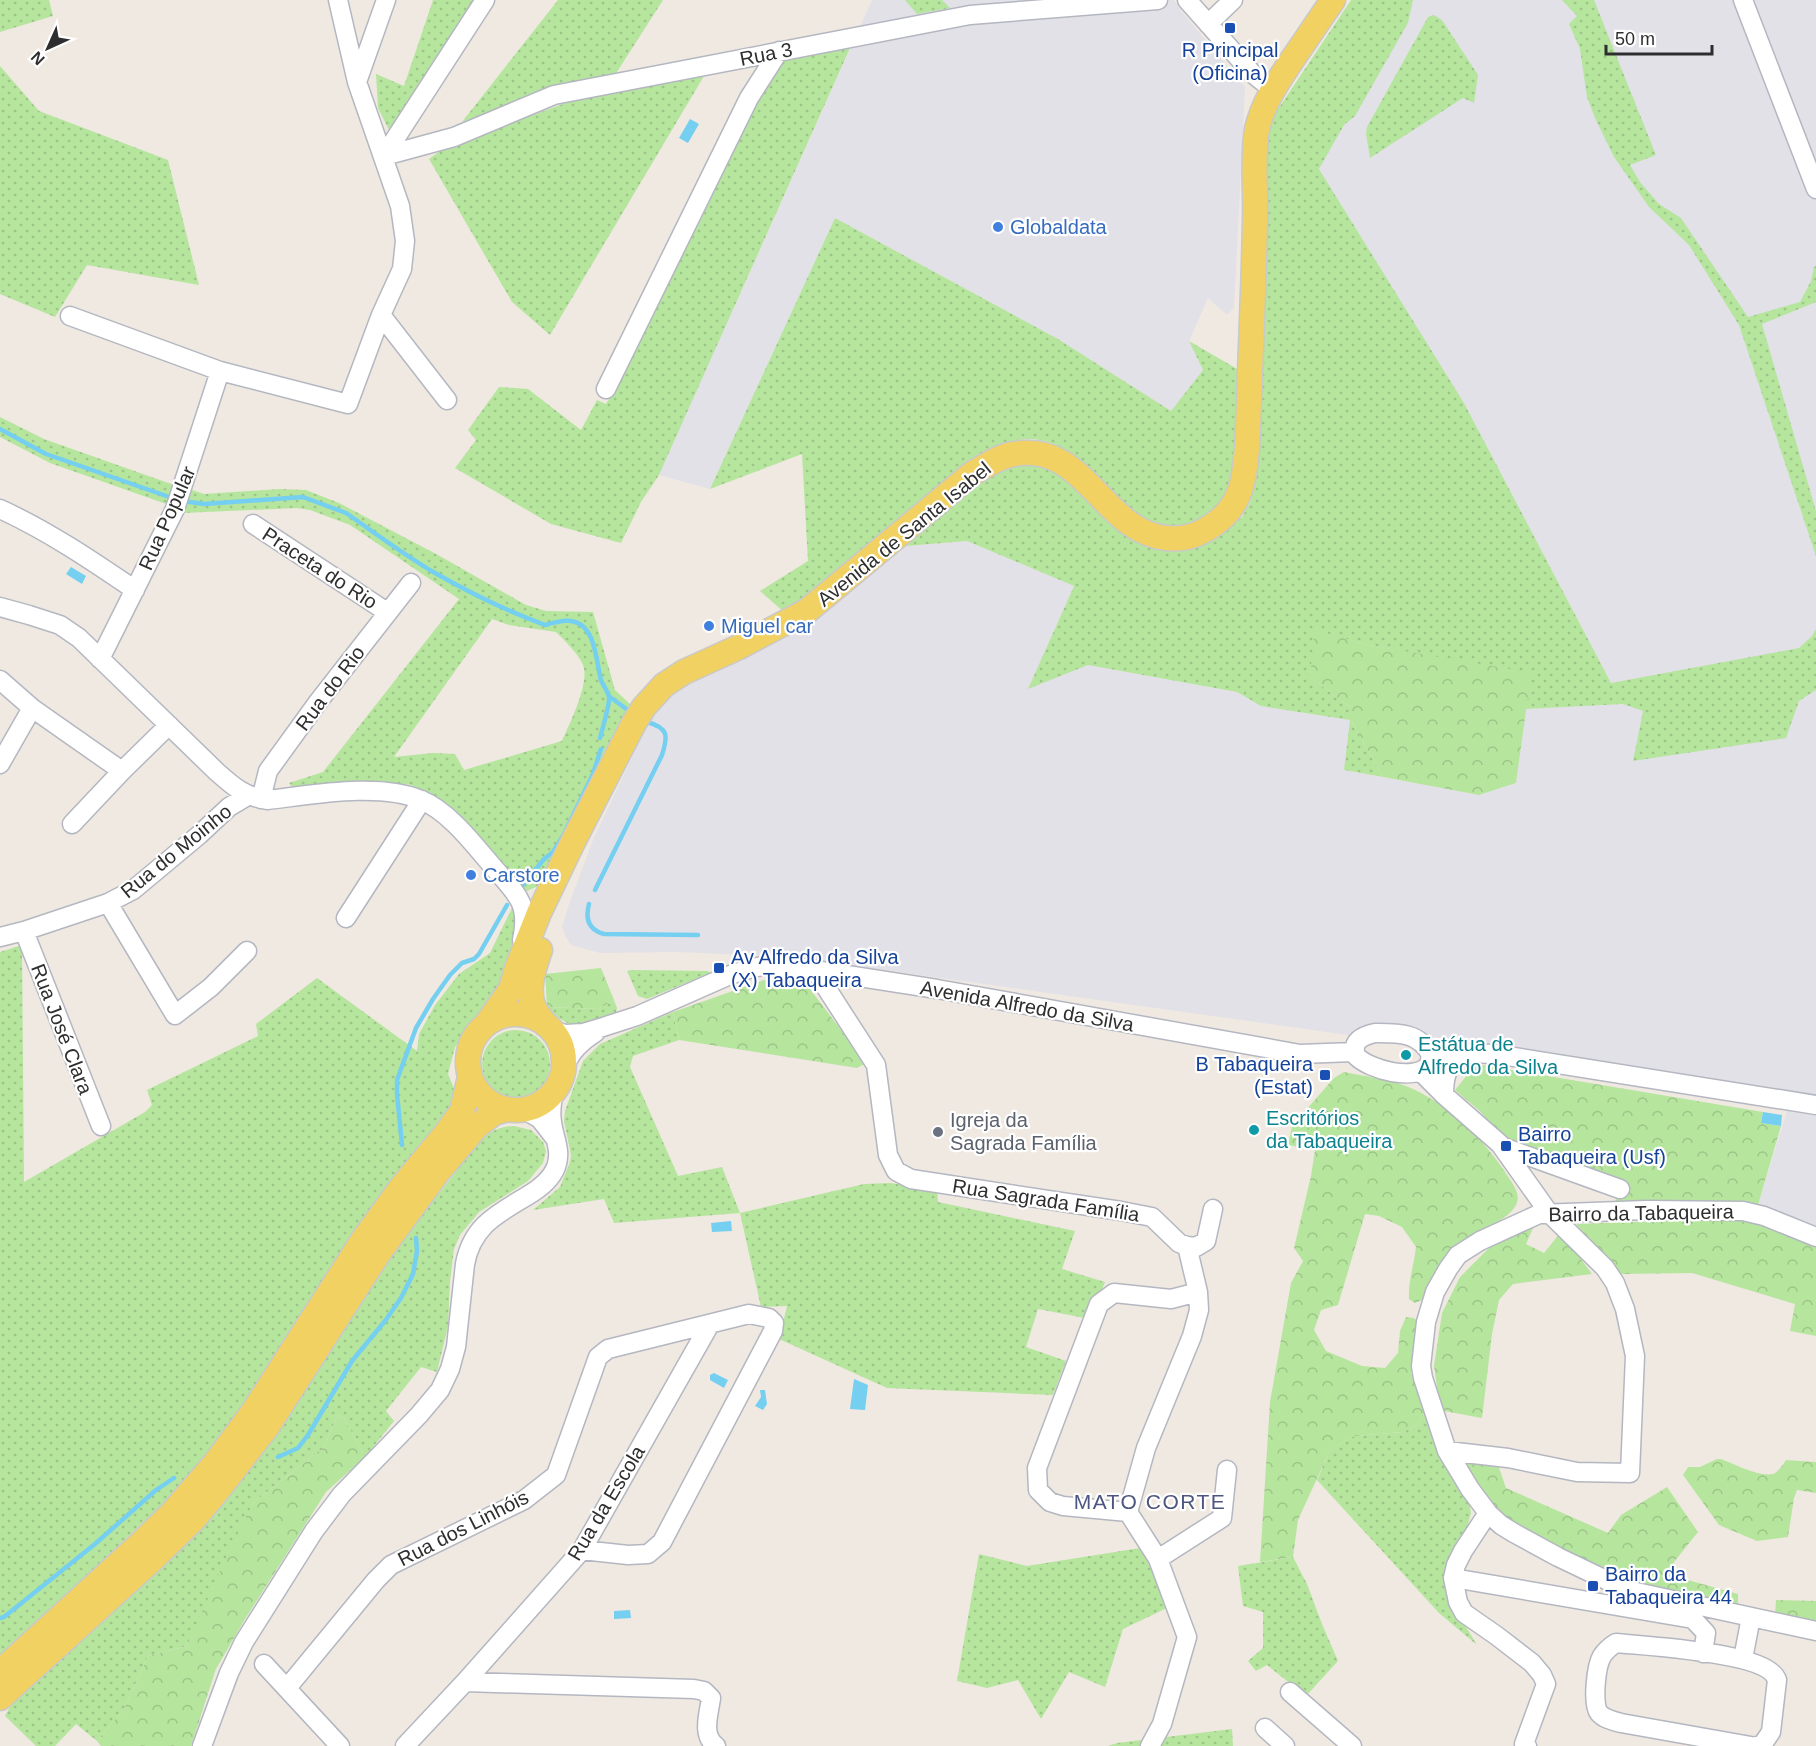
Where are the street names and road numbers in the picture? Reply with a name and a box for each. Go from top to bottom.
street label: Rua 3 [738,38,794,70]
street label: Avenida de Santa Isabel [813,457,995,611]
street label: Rua Popular [134,462,200,573]
street label: Praceta do Rio [259,523,381,613]
street label: Rua do Rio [291,641,369,735]
street label: Rua do Moinho [116,800,236,902]
street label: Rua José Clara [27,961,97,1098]
street label: Avenida Alfredo da Silva [919,976,1136,1036]
street label: Rua Sagrada Família [951,1174,1142,1226]
street label: Bairro da Tabaqueira [1548,1200,1735,1226]
street label: Rua da Escola [563,1441,649,1564]
street label: Rua dos Linhóis [394,1486,532,1570]

